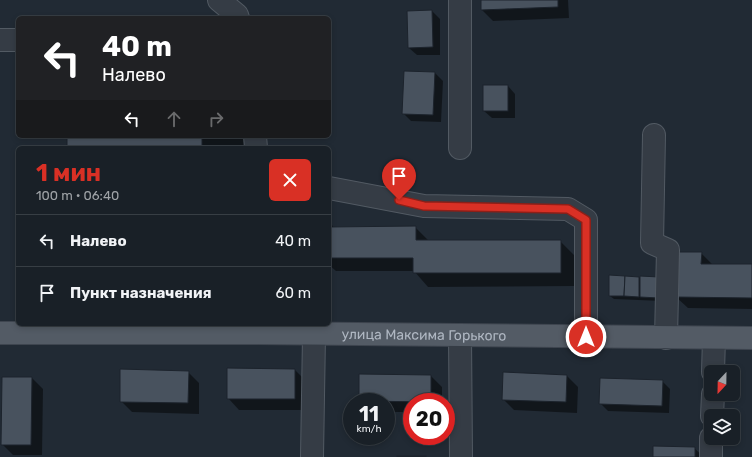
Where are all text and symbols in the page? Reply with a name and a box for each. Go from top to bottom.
text: 40 m [102,30,172,63]
icon: left [36,32,88,84]
text: Налево [102,64,166,86]
icon: left [121,108,143,130]
icon: ahead [163,108,185,130]
icon: right [205,108,227,130]
text: 1 мин [36,159,101,187]
button: close [269,159,311,201]
pin [382,159,416,200]
icon: arrive [388,165,410,187]
text: 100 m · 06:40 [36,188,119,203]
icon: left [36,230,58,252]
text: Налево [70,232,127,250]
text: 40 m [275,232,311,250]
icon: arrive [36,282,58,304]
text: Пункт назначения [70,284,212,302]
text: 60 m [275,284,311,302]
position arrow [565,316,607,358]
street label: улица Максима Горького [341,325,507,344]
north arrow [704,365,740,401]
map controls [704,365,740,445]
speed limit sign: 20 [403,393,455,445]
text: 11 [359,402,379,426]
button: layers [704,409,740,445]
text: km/h [357,423,381,435]

